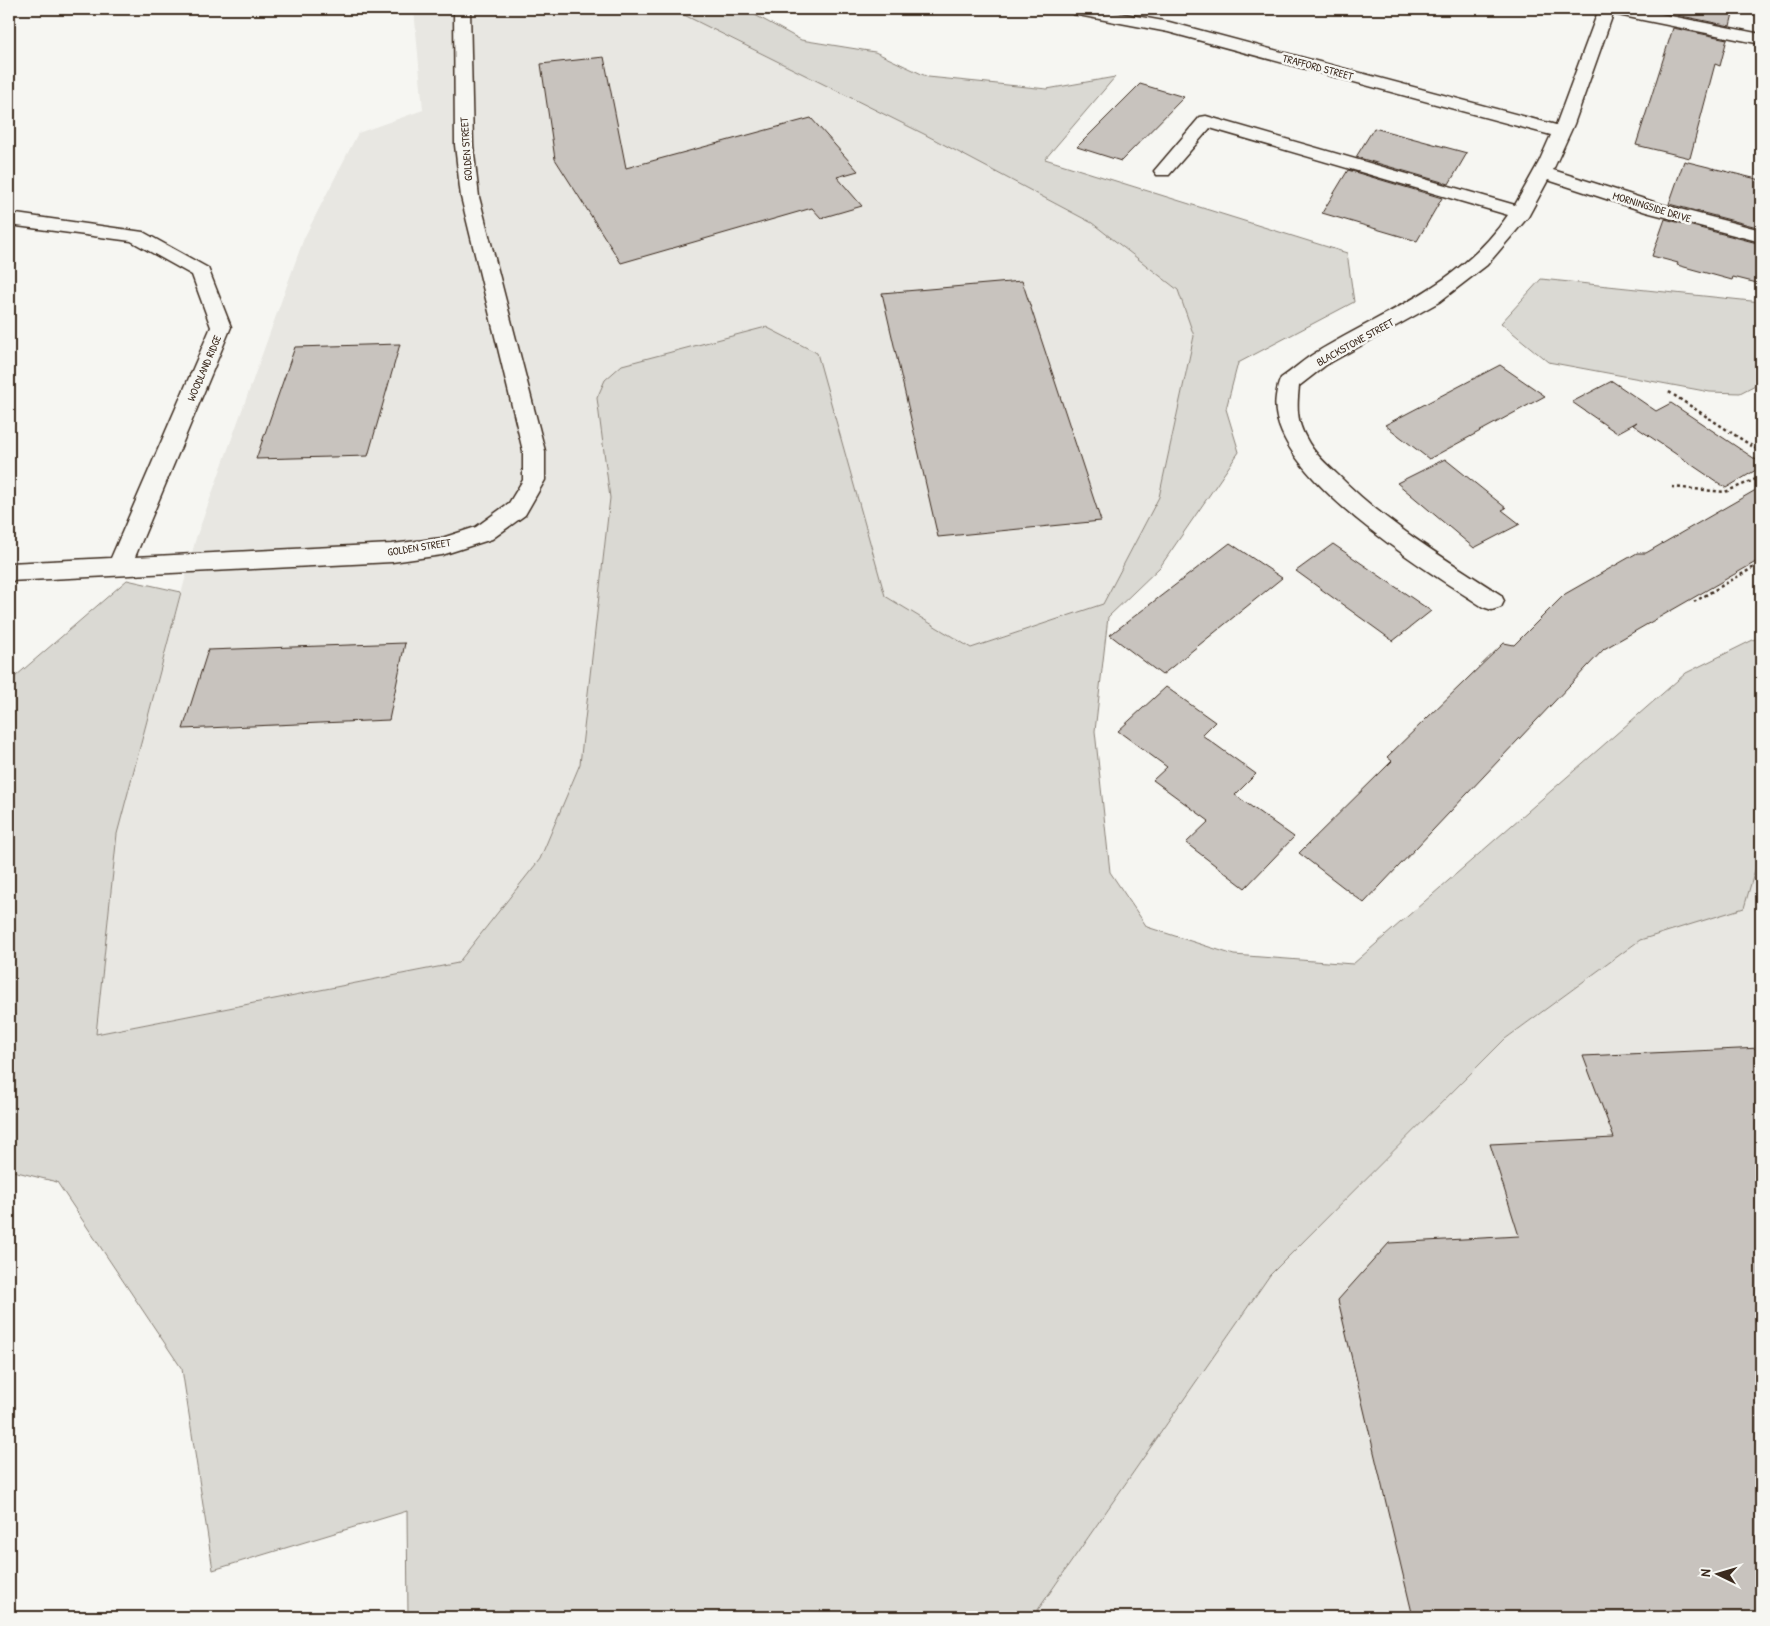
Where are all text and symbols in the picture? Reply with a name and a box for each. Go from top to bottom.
street label: TRAFFORD STREET [1281,51,1356,83]
street label: GOLDEN STREET [457,116,475,181]
street label: MORNINGSIDE DRIVE [1611,188,1693,226]
street label: BLACKSTONE STREET [1314,315,1397,369]
street label: WOODLAND RIDGE [184,333,224,403]
street label: GOLDEN STREET [386,535,453,559]
north arrow [1692,1548,1742,1598]
text: N [1695,1568,1714,1577]

